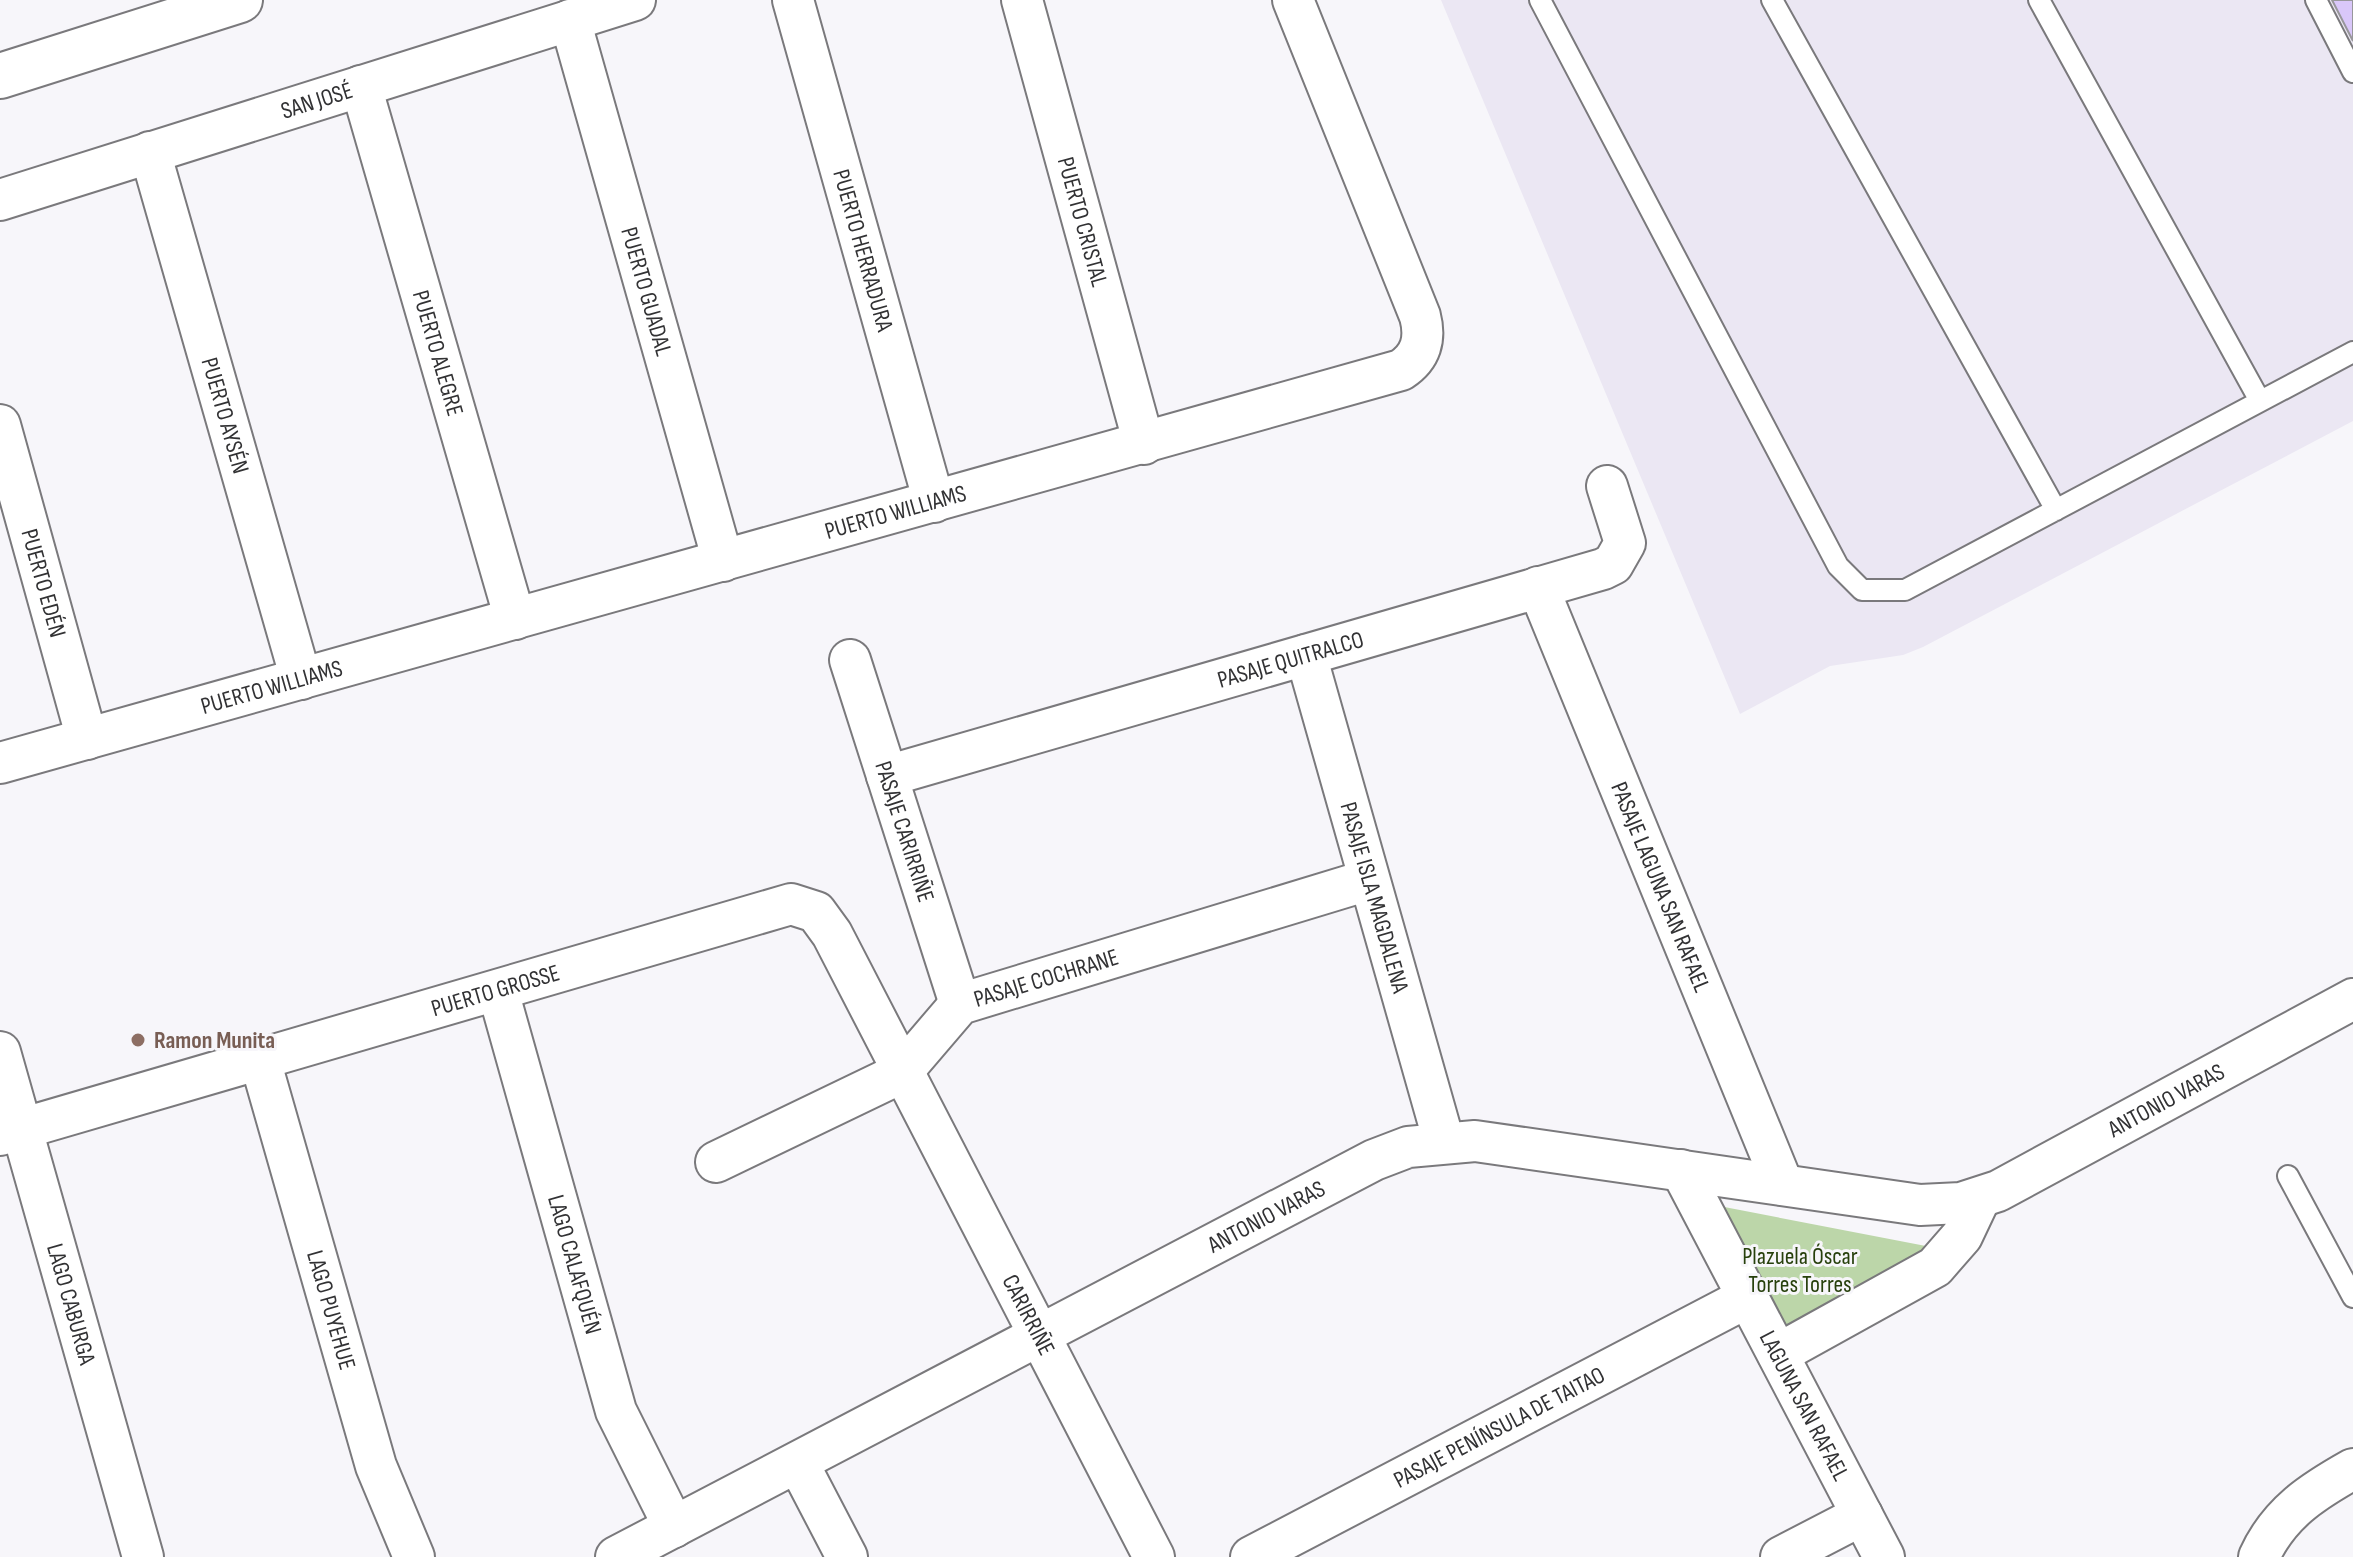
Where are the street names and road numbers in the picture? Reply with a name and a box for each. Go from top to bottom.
street label: SAN JOSÉ [277,75,356,125]
street label: PUERTO CRISTAL [1051,154,1115,290]
street label: PUERTO HERRADURA [827,166,900,335]
street label: PUERTO GUADAL [615,224,679,359]
street label: PUERTO ALEGRE [406,287,470,419]
street label: PUERTO AYSÉN [195,354,256,477]
street label: PUERTO WILLIAMS [821,478,969,545]
street label: PUERTO EDÉN [15,525,73,641]
street label: PASAJE QUITRALCO [1214,624,1367,694]
street label: PUERTO WILLIAMS [197,653,346,720]
street label: PASAJE CARIRRIÑE [869,757,941,906]
street label: PASAJE LAGUNA SAN RAFAEL [1605,777,1717,996]
street label: PASAJE ISLA MAGDALENA [1334,799,1416,997]
street label: PASAJE COCHRANE [970,942,1122,1014]
street label: PUERTO GROSSE [428,958,563,1023]
street label: ANTONIO VARAS [2102,1057,2229,1144]
street label: ANTONIO VARAS [1202,1174,1330,1260]
street label: LAGO CALAFQUÉN [541,1192,608,1337]
street label: LAGO CABURGA [40,1240,103,1369]
street label: LAGO PUYEHUE [301,1247,362,1373]
street label: CARIRRIÑE [996,1269,1062,1360]
street label: LAGUNA SAN RAFAEL [1753,1326,1856,1486]
street label: PASAJE PENÍNSULA DE TAITAO [1389,1360,1610,1494]

